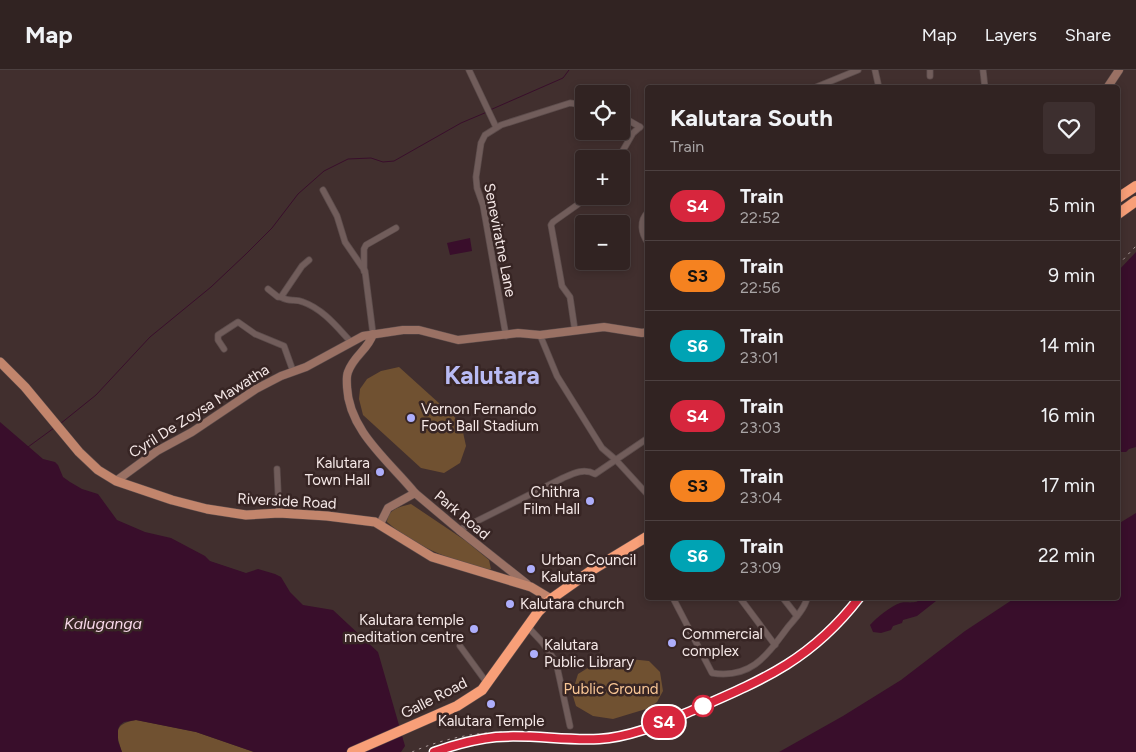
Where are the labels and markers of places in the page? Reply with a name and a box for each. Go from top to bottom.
place label: Vernon Fernando Foot Ball Stadium [421,400,539,435]
marker: Vernon Fernando Foot Ball Stadium [405,412,417,424]
place label: Kalutara Town Hall [305,454,370,489]
marker: Kalutara Town Hall [374,466,386,478]
place label: Chithra Film Hall [523,483,580,518]
marker: Chithra Film Hall [584,495,596,507]
place label: Urban Council Kalutara [541,551,636,586]
marker: Urban Council Kalutara [525,563,537,575]
place label: Kalutara church [520,595,624,613]
marker: Kalutara church [504,598,516,610]
place label: Kalutara temple meditation centre [344,611,464,646]
marker: Kalutara temple meditation centre [468,623,480,635]
place label: Commercial complex [682,625,763,660]
place label: Kalutara Public Library [544,636,634,671]
marker: Commercial complex [666,637,678,649]
marker: Kalutara Public Library [528,648,540,660]
unlabelled marker [692,695,714,717]
marker: Kalutara Temple [485,698,497,710]
place label: Kalutara Temple [438,712,544,730]

